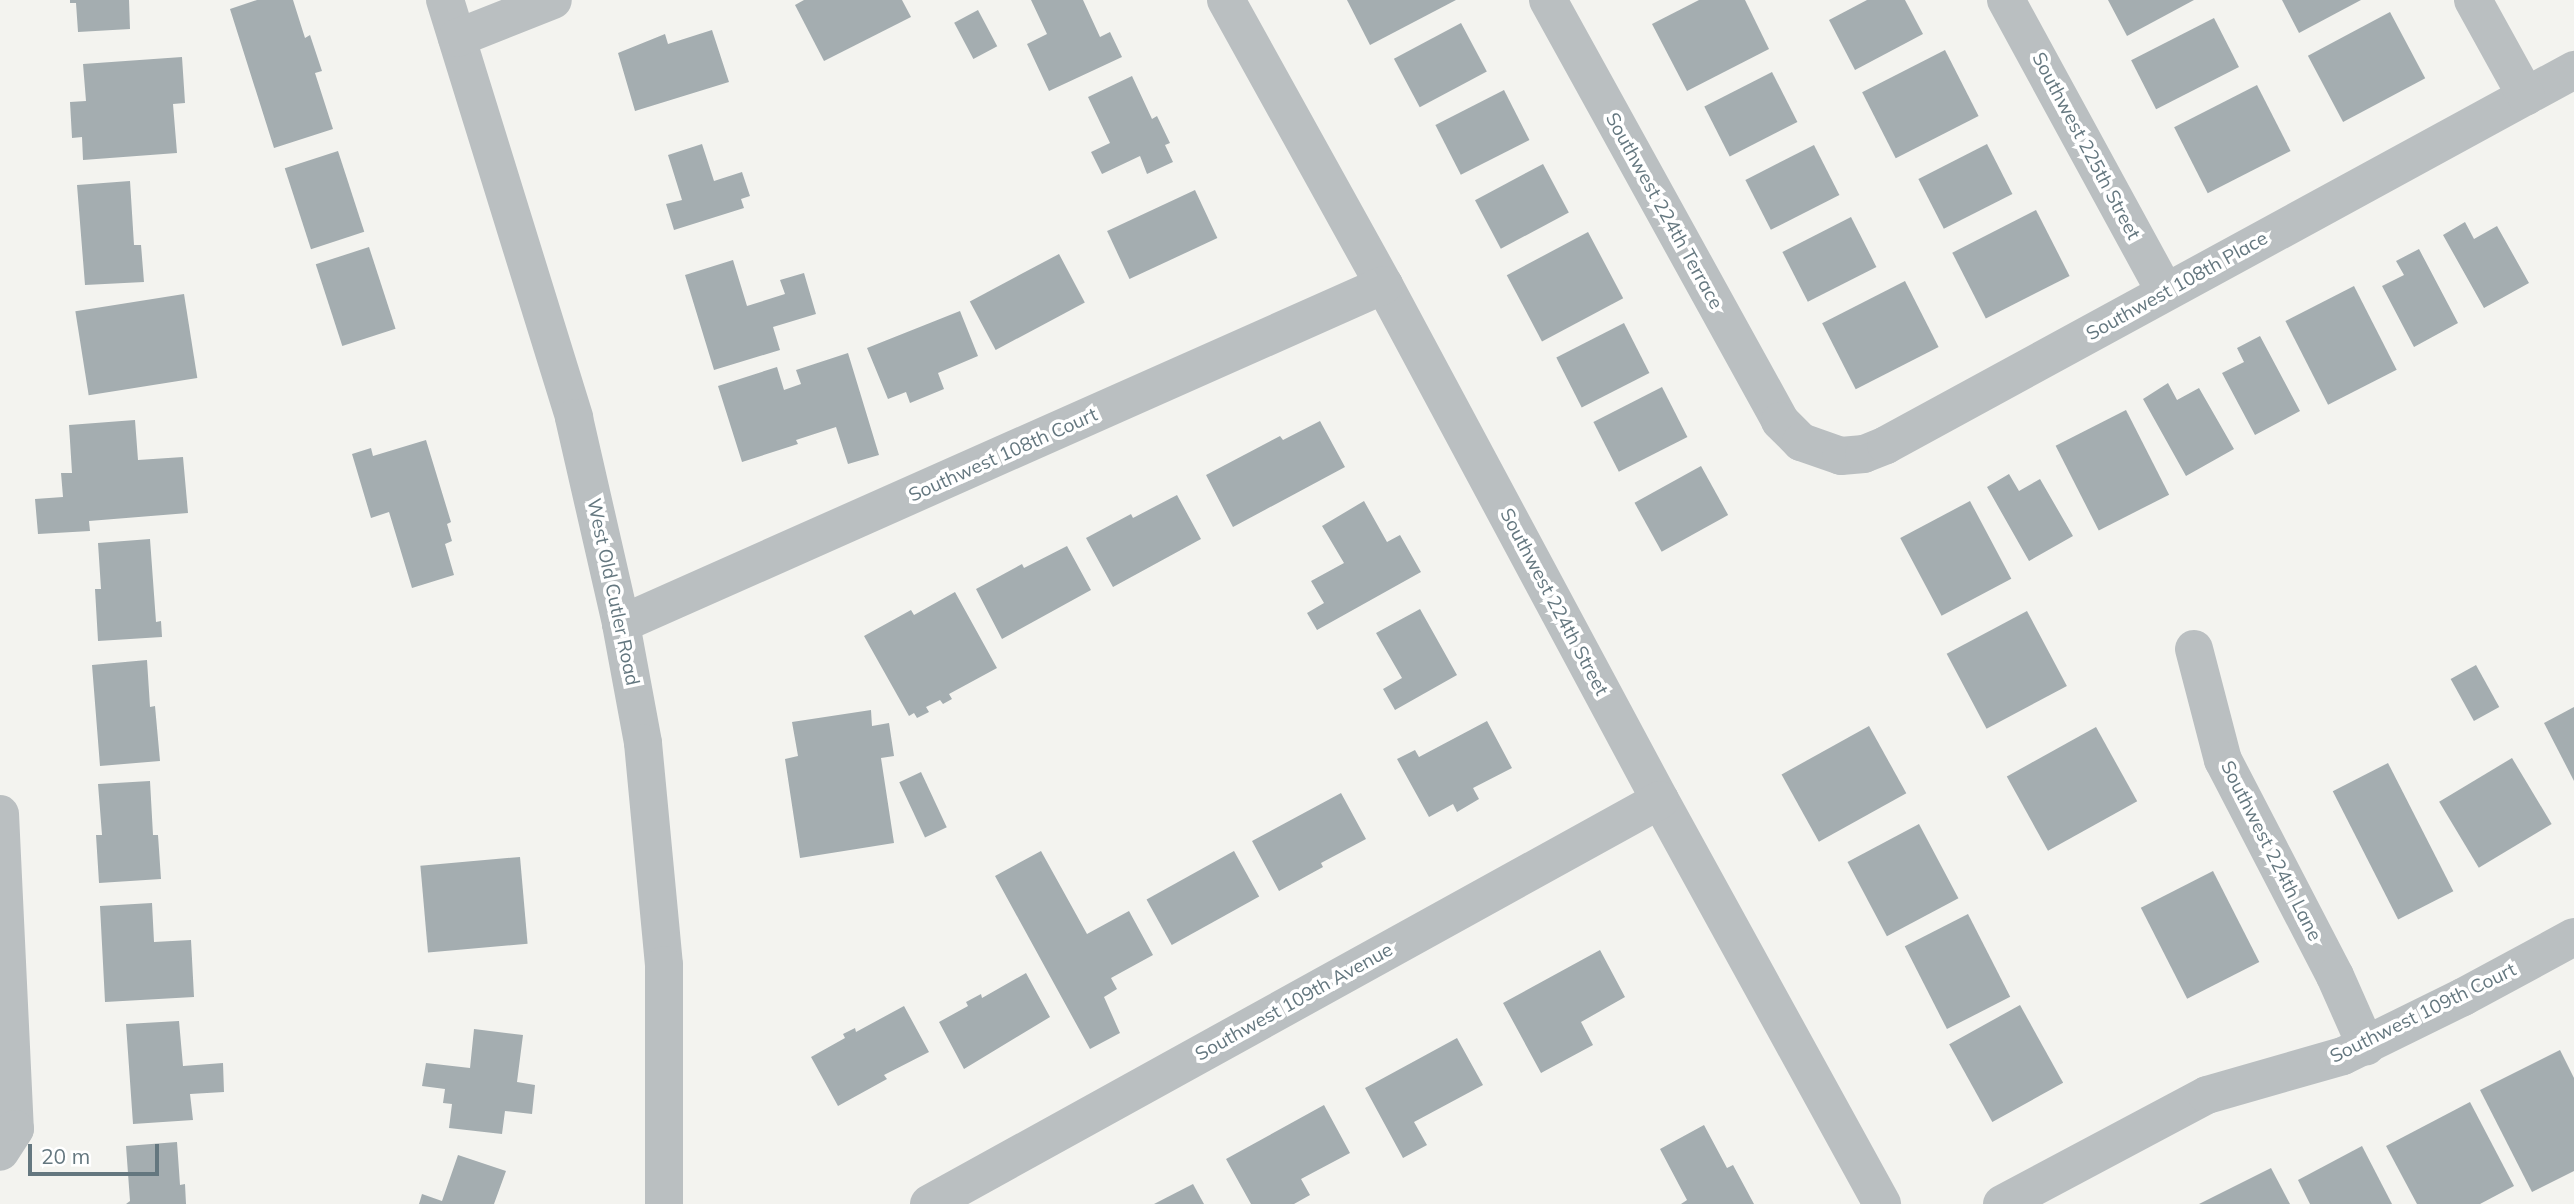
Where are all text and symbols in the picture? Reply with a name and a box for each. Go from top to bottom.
street label: Southwest 225th Street [2027,49,2145,243]
street label: Southwest 224th Terrace [1600,109,1728,313]
street label: Southwest 108th Place [2082,227,2272,345]
street label: Southwest 108th Court [905,403,1101,507]
street label: West Old Cutler Road [582,496,644,688]
street label: Southwest 224th Street [1495,505,1613,699]
street label: Southwest 224th Lane [2216,757,2326,945]
street label: Southwest 109th Avenue [1191,938,1397,1066]
street label: Southwest 109th Court [2326,958,2520,1068]
scale bar [32,1130,163,1174]
text: 20 m [41,1143,90,1169]

